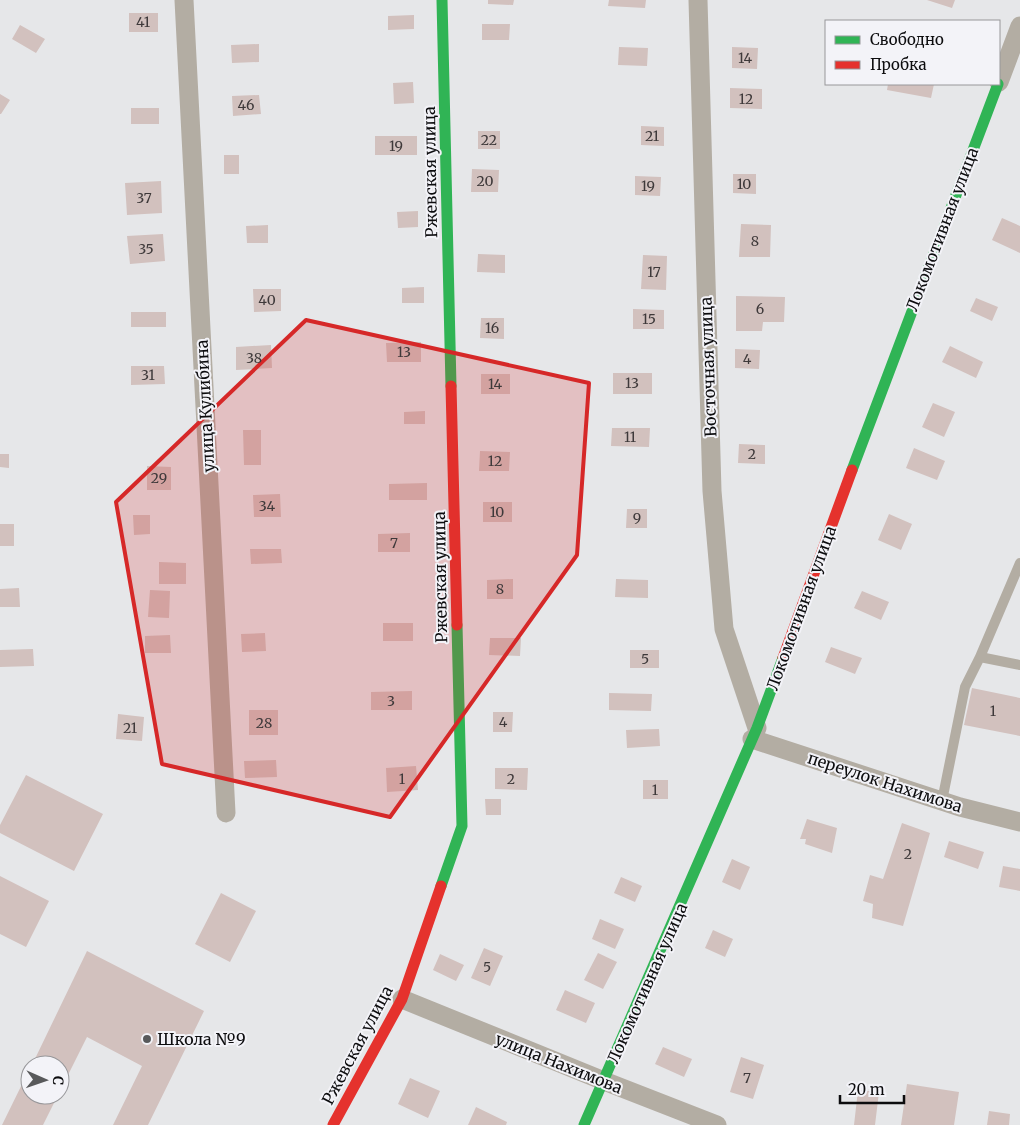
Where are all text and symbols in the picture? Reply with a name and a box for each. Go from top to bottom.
house number: 41 [136,13,150,31]
legend [825,20,1000,85]
text: Свободно [870,30,944,49]
house number: 14 [738,49,752,67]
text: Пробка [870,55,927,74]
house number: 12 [739,90,753,108]
house number: 46 [238,96,254,114]
street label: Ржевская улица [419,106,441,238]
house number: 21 [645,127,659,145]
house number: 22 [481,131,497,149]
house number: 19 [389,137,403,155]
street label: Локомотивная улица [902,144,983,314]
house number: 20 [476,172,494,190]
house number: 10 [737,175,751,193]
house number: 19 [641,177,655,195]
house number: 37 [136,189,152,207]
house number: 8 [751,232,759,250]
house number: 35 [138,240,154,258]
house number: 17 [647,263,661,281]
house number: 40 [258,291,276,309]
street label: Восточная улица [696,296,720,437]
house number: 6 [756,300,764,318]
house number: 15 [642,310,656,328]
house number: 16 [485,319,499,337]
street label: улица Кулибина [192,339,218,473]
house number: 13 [397,343,411,361]
house number: 38 [246,349,262,367]
house number: 4 [743,350,752,368]
house number: 31 [141,366,155,384]
house number: 13 [625,374,639,392]
house number: 14 [488,375,502,393]
house number: 11 [624,428,636,446]
house number: 2 [748,445,756,463]
house number: 12 [488,452,502,470]
house number: 29 [151,469,167,487]
house number: 34 [259,497,276,515]
house number: 10 [490,503,504,521]
house number: 9 [633,509,641,527]
street label: Ржевская улица [429,511,451,643]
street label: Локомотивная улица [762,523,840,693]
house number: 7 [390,534,398,552]
house number: 8 [496,580,504,598]
house number: 5 [641,650,649,668]
house number: 3 [387,692,395,710]
house number: 1 [990,702,996,720]
house number: 4 [499,713,508,731]
house number: 28 [256,714,272,732]
house number: 21 [123,719,137,737]
street label: переулок Нахимова [805,748,965,817]
house number: 1 [399,770,405,788]
house number: 2 [507,770,515,788]
house number: 1 [652,781,658,799]
house number: 2 [904,845,912,863]
street label: Локомотивная улица [603,899,692,1066]
house number: 5 [483,958,491,976]
street label: Ржевская улица [317,982,397,1108]
street label: улица Нахимова [493,1028,626,1098]
place label: Школа №9 [157,1029,246,1049]
marker: Школа №9 [141,1033,153,1045]
north arrow [20,1055,70,1105]
house number: 7 [743,1069,751,1087]
scale bar [840,1072,904,1104]
text: С [49,1075,67,1085]
text: 20 m [848,1080,885,1099]

